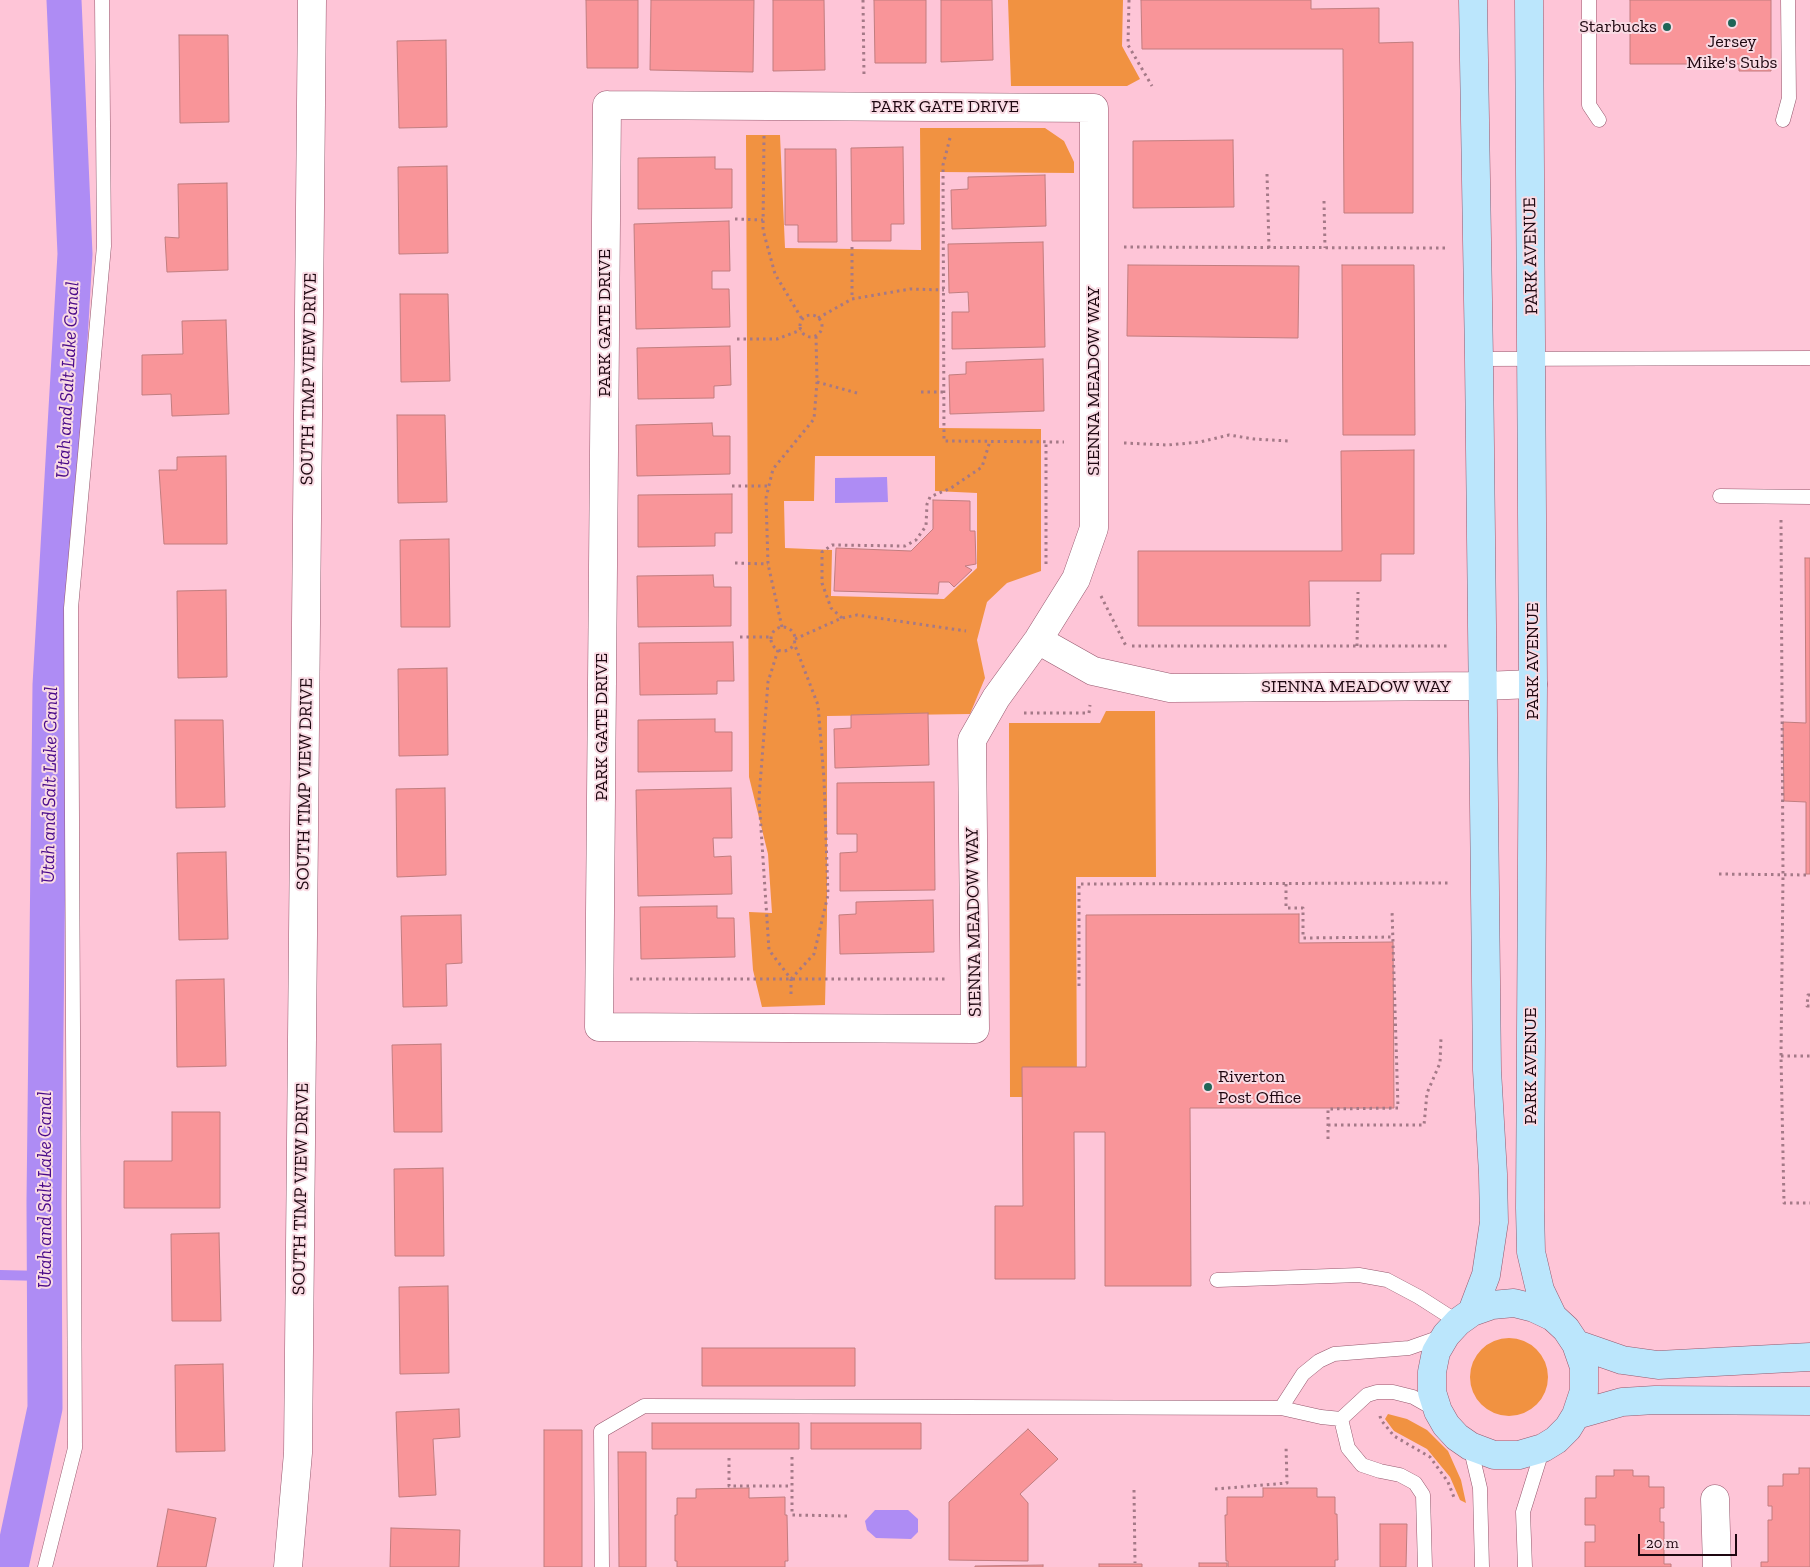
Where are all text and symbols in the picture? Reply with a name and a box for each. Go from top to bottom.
place label: Starbucks [1579,16,1657,38]
marker: Jersey Mike's Subs [1726,17,1738,29]
marker: Starbucks [1661,21,1673,33]
place label: Jersey Mike's Subs [1687,31,1777,74]
street label: PARK GATE DRIVE [871,96,1019,118]
street label: PARK AVENUE [1519,197,1543,315]
street label: PARK GATE DRIVE [594,249,616,397]
street label: SOUTH TIMP VIEW DRIVE [296,273,322,485]
water label: Utah and Salt Lake Canal [51,281,85,479]
street label: SIENNA MEADOW WAY [1083,286,1105,476]
street label: PARK AVENUE [1522,602,1544,720]
street label: PARK GATE DRIVE [591,653,613,801]
street label: SIENNA MEADOW WAY [1261,676,1451,698]
street label: SOUTH TIMP VIEW DRIVE [292,678,318,890]
water label: Utah and Salt Lake Canal [37,686,63,884]
street label: SIENNA MEADOW WAY [962,827,986,1017]
street label: PARK AVENUE [1520,1007,1542,1125]
place label: Riverton Post Office [1218,1066,1301,1108]
marker: Riverton Post Office [1202,1081,1214,1093]
street label: SOUTH TIMP VIEW DRIVE [288,1083,314,1295]
water label: Utah and Salt Lake Canal [35,1091,57,1289]
scale bar [1640,1524,1739,1556]
text: 20 m [1646,1534,1679,1552]

